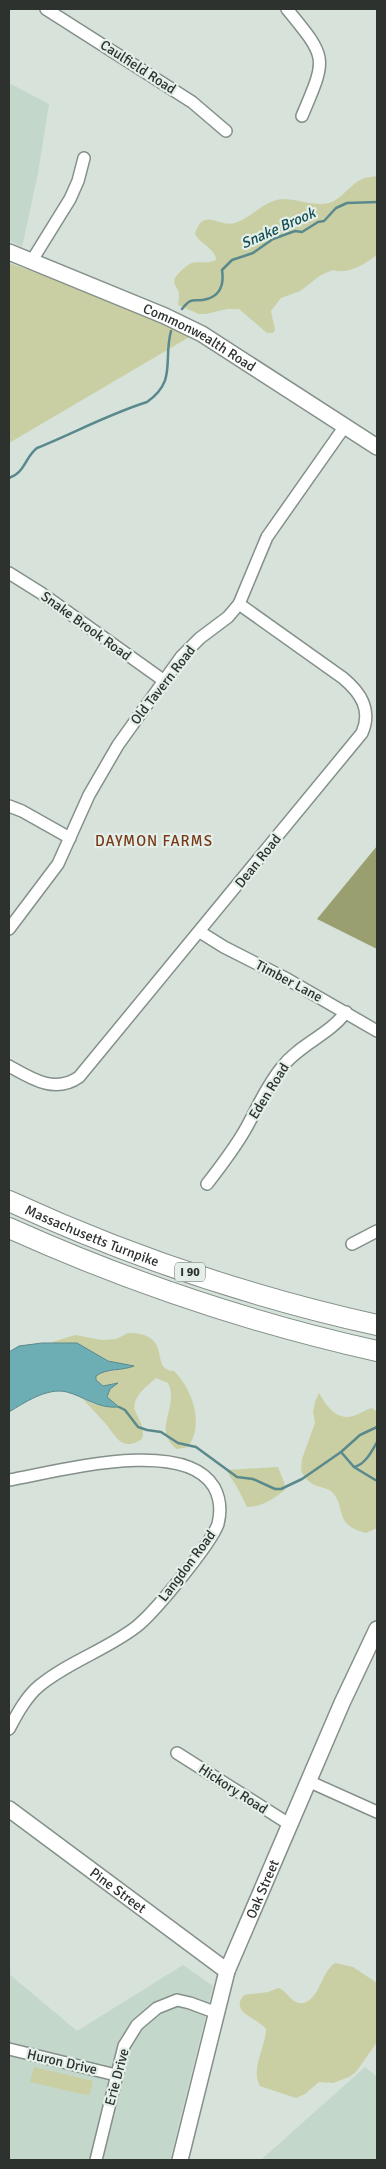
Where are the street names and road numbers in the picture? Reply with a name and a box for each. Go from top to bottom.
street label: Caulfield Road [97,36,179,98]
street label: Commonwealth Road [141,300,259,375]
street label: Snake Brook Road [38,588,134,664]
street label: Old Tavern Road [127,642,199,728]
street label: Dean Road [231,831,285,891]
street label: Timber Lane [253,956,325,1006]
street label: Eden Road [245,1060,293,1122]
street label: Massachusetts Turnpike [22,1201,161,1270]
road number: I 90 [175,1262,205,1282]
street label: Langdon Road [155,1527,219,1605]
street label: Hickory Road [195,1760,271,1818]
street label: Oak Street [242,1857,282,1921]
street label: Pine Street [87,1864,150,1917]
street label: Huron Drive [25,2046,99,2078]
street label: Erie Drive [101,2047,133,2107]

